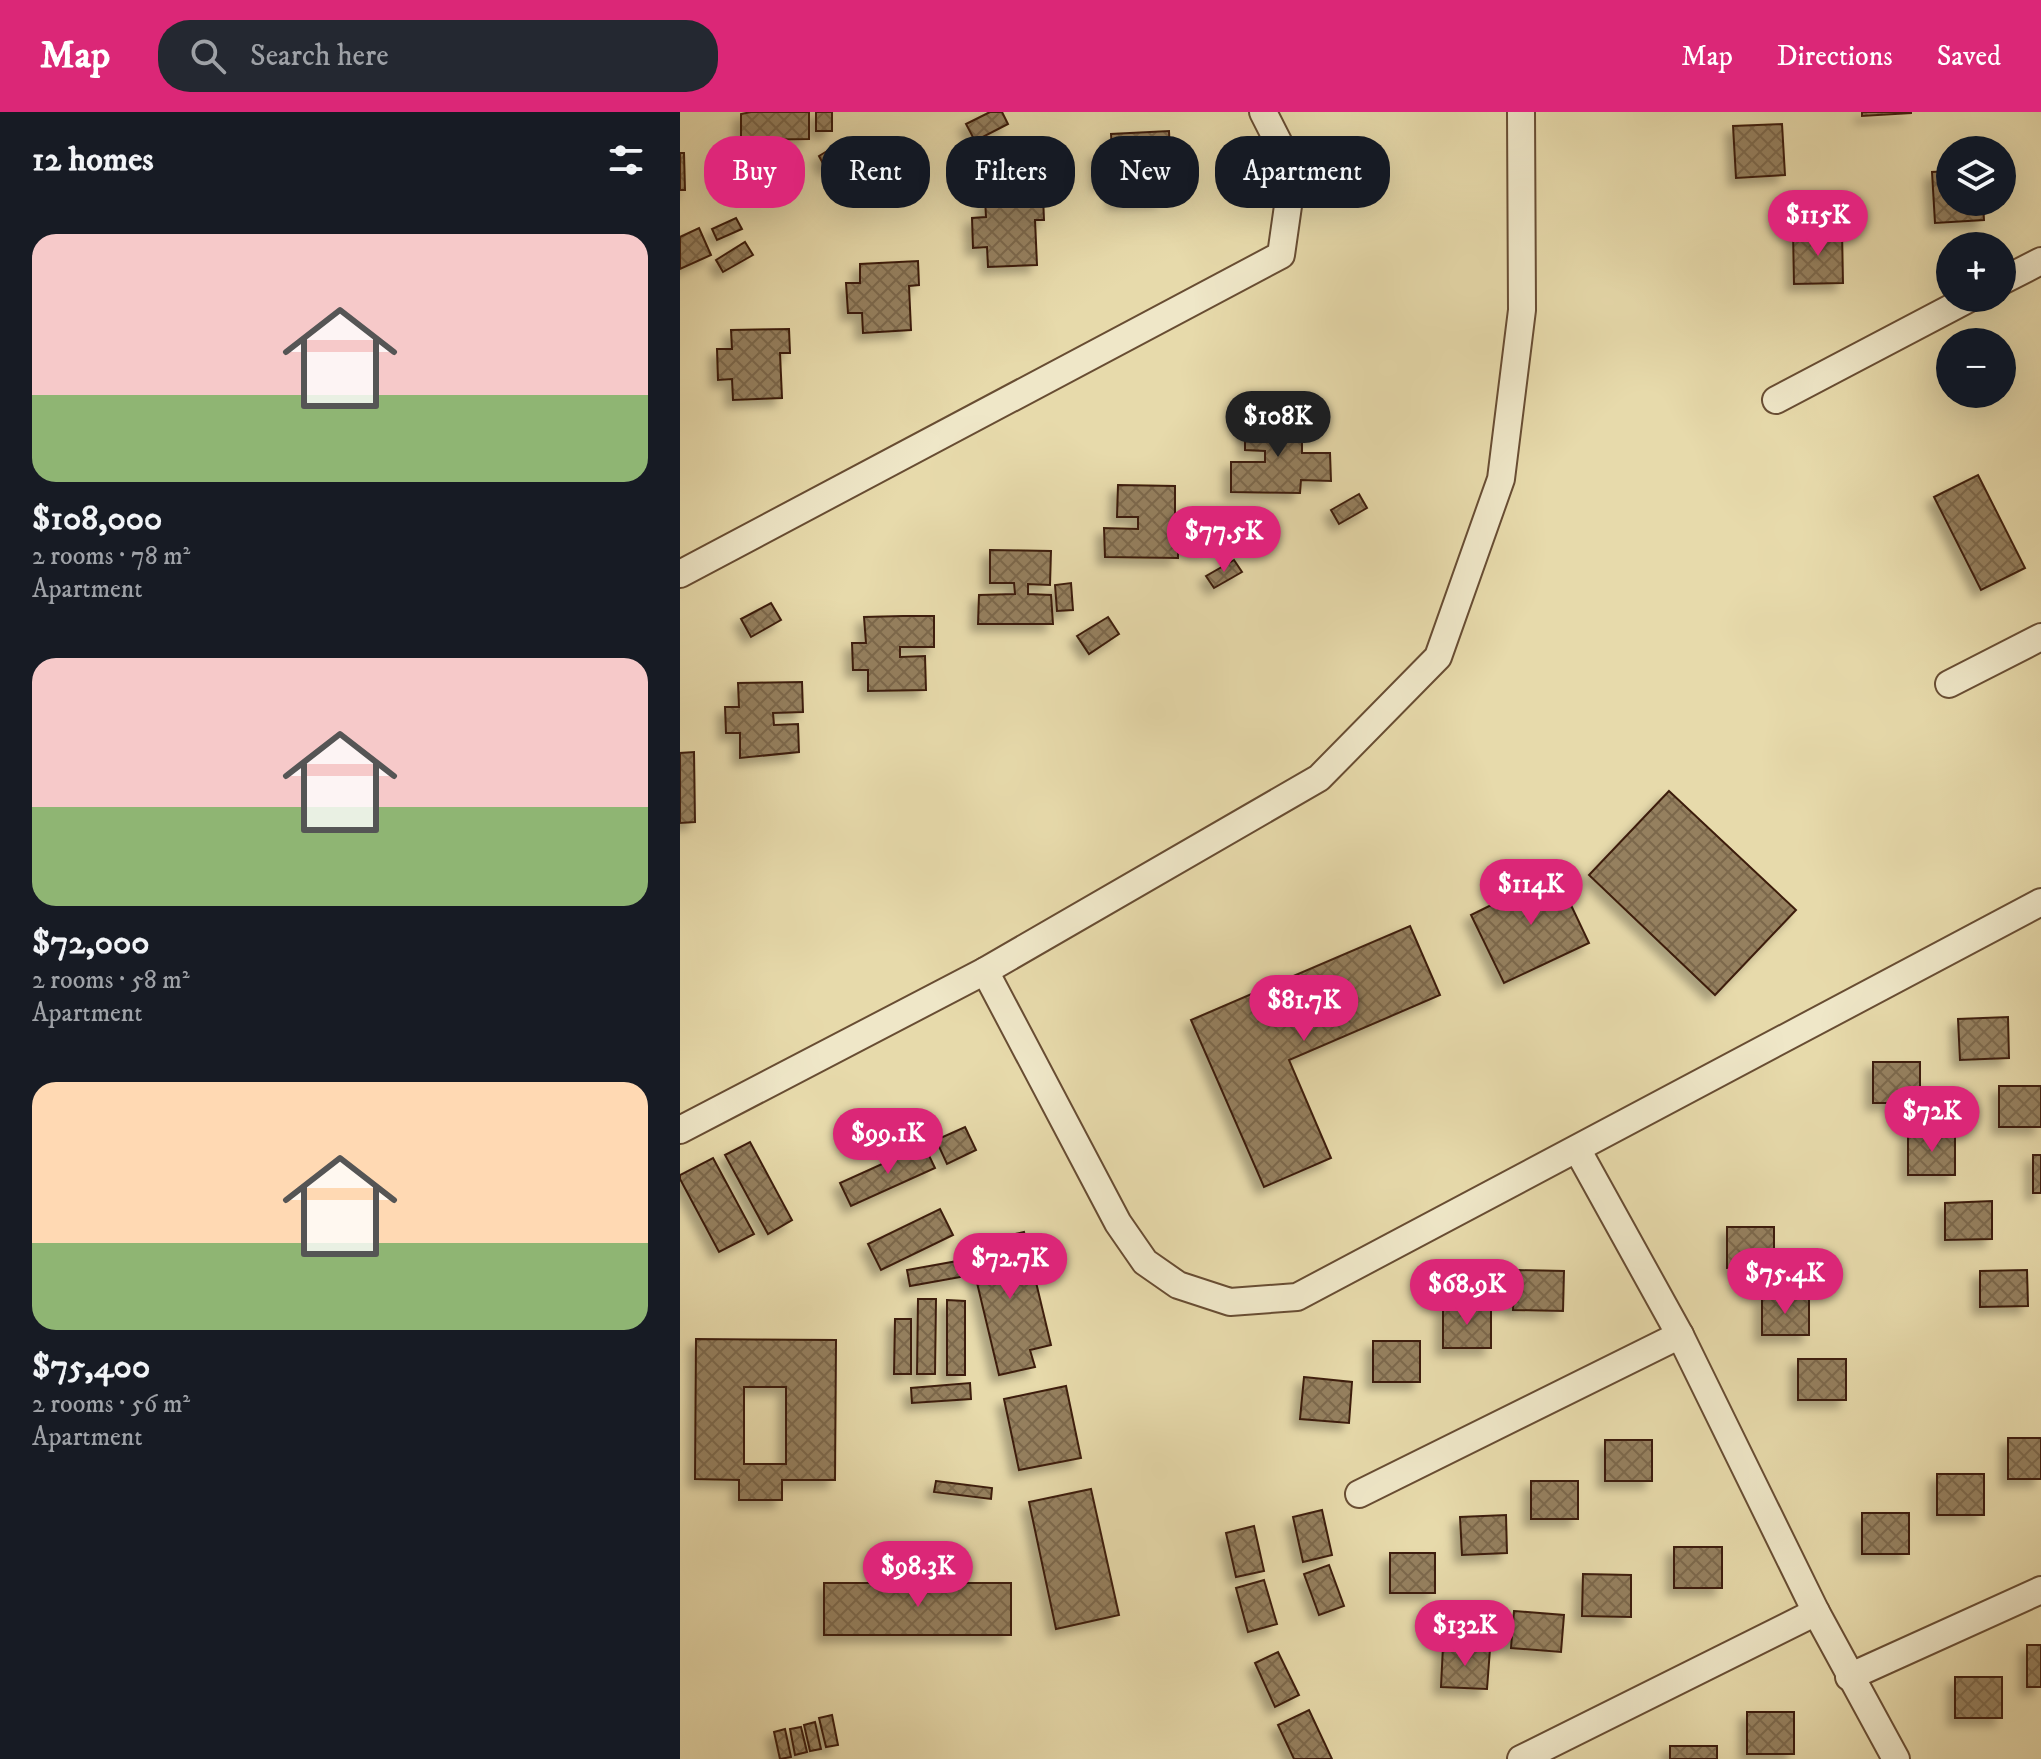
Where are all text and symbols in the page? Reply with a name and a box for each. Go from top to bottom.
search box [158,20,718,92]
text: Map [40,32,110,80]
icon: search [186,34,230,78]
text: Search here [250,38,389,75]
text: Map [1681,39,1733,74]
text: Directions [1777,39,1893,74]
text: Saved [1937,39,2001,74]
chip: Buy [704,136,805,208]
chip: Rent [821,136,930,208]
chip: Filters [946,136,1075,208]
chip: New [1091,136,1199,208]
chip: Apartment [1215,136,1390,208]
map controls [1936,136,2016,408]
button: layers [1936,136,2016,216]
icon: filters [604,138,648,182]
text: 12 homes [32,139,154,181]
pin: $115K [1762,190,1874,258]
text: $115K [1786,199,1850,232]
button: + [1936,232,2016,312]
icon: home [268,286,412,430]
button: − [1936,328,2016,408]
pin: $108K [1222,391,1334,459]
text: $108K [1244,400,1312,433]
text: $108,000 [32,498,162,540]
pin: $77.5K [1159,506,1289,574]
text: $77.5K [1185,515,1263,548]
text: 2 rooms · 78 m² [32,540,190,573]
text: Apartment [32,573,143,606]
icon: home [268,710,412,854]
pin: $114K [1475,859,1587,927]
text: $114K [1498,868,1564,901]
text: $72,000 [32,922,150,964]
text: 2 rooms · 58 m² [32,964,190,997]
pin: $81.7K [1239,975,1369,1043]
text: $81.7K [1267,984,1341,1017]
text: Apartment [32,997,143,1030]
pin: $72K [1885,1086,1979,1154]
text: $72K [1903,1095,1961,1128]
pin: $99.1K [823,1108,953,1176]
text: $99.1K [851,1117,925,1150]
icon: home [268,1134,412,1278]
pin: $72.7K [945,1233,1075,1301]
text: $72.7K [971,1242,1049,1275]
pin: $75.4K [1720,1248,1850,1316]
text: $75.4K [1745,1257,1825,1290]
pin: $68.9K [1402,1259,1532,1327]
text: $68.9K [1428,1268,1506,1301]
text: $75,400 [32,1346,150,1388]
text: 2 rooms · 56 m² [32,1388,190,1421]
text: Apartment [32,1421,143,1454]
pin: $98.3K [853,1541,983,1609]
text: $98.3K [881,1550,955,1583]
pin: $132K [1409,1600,1521,1668]
text: $132K [1433,1609,1497,1642]

